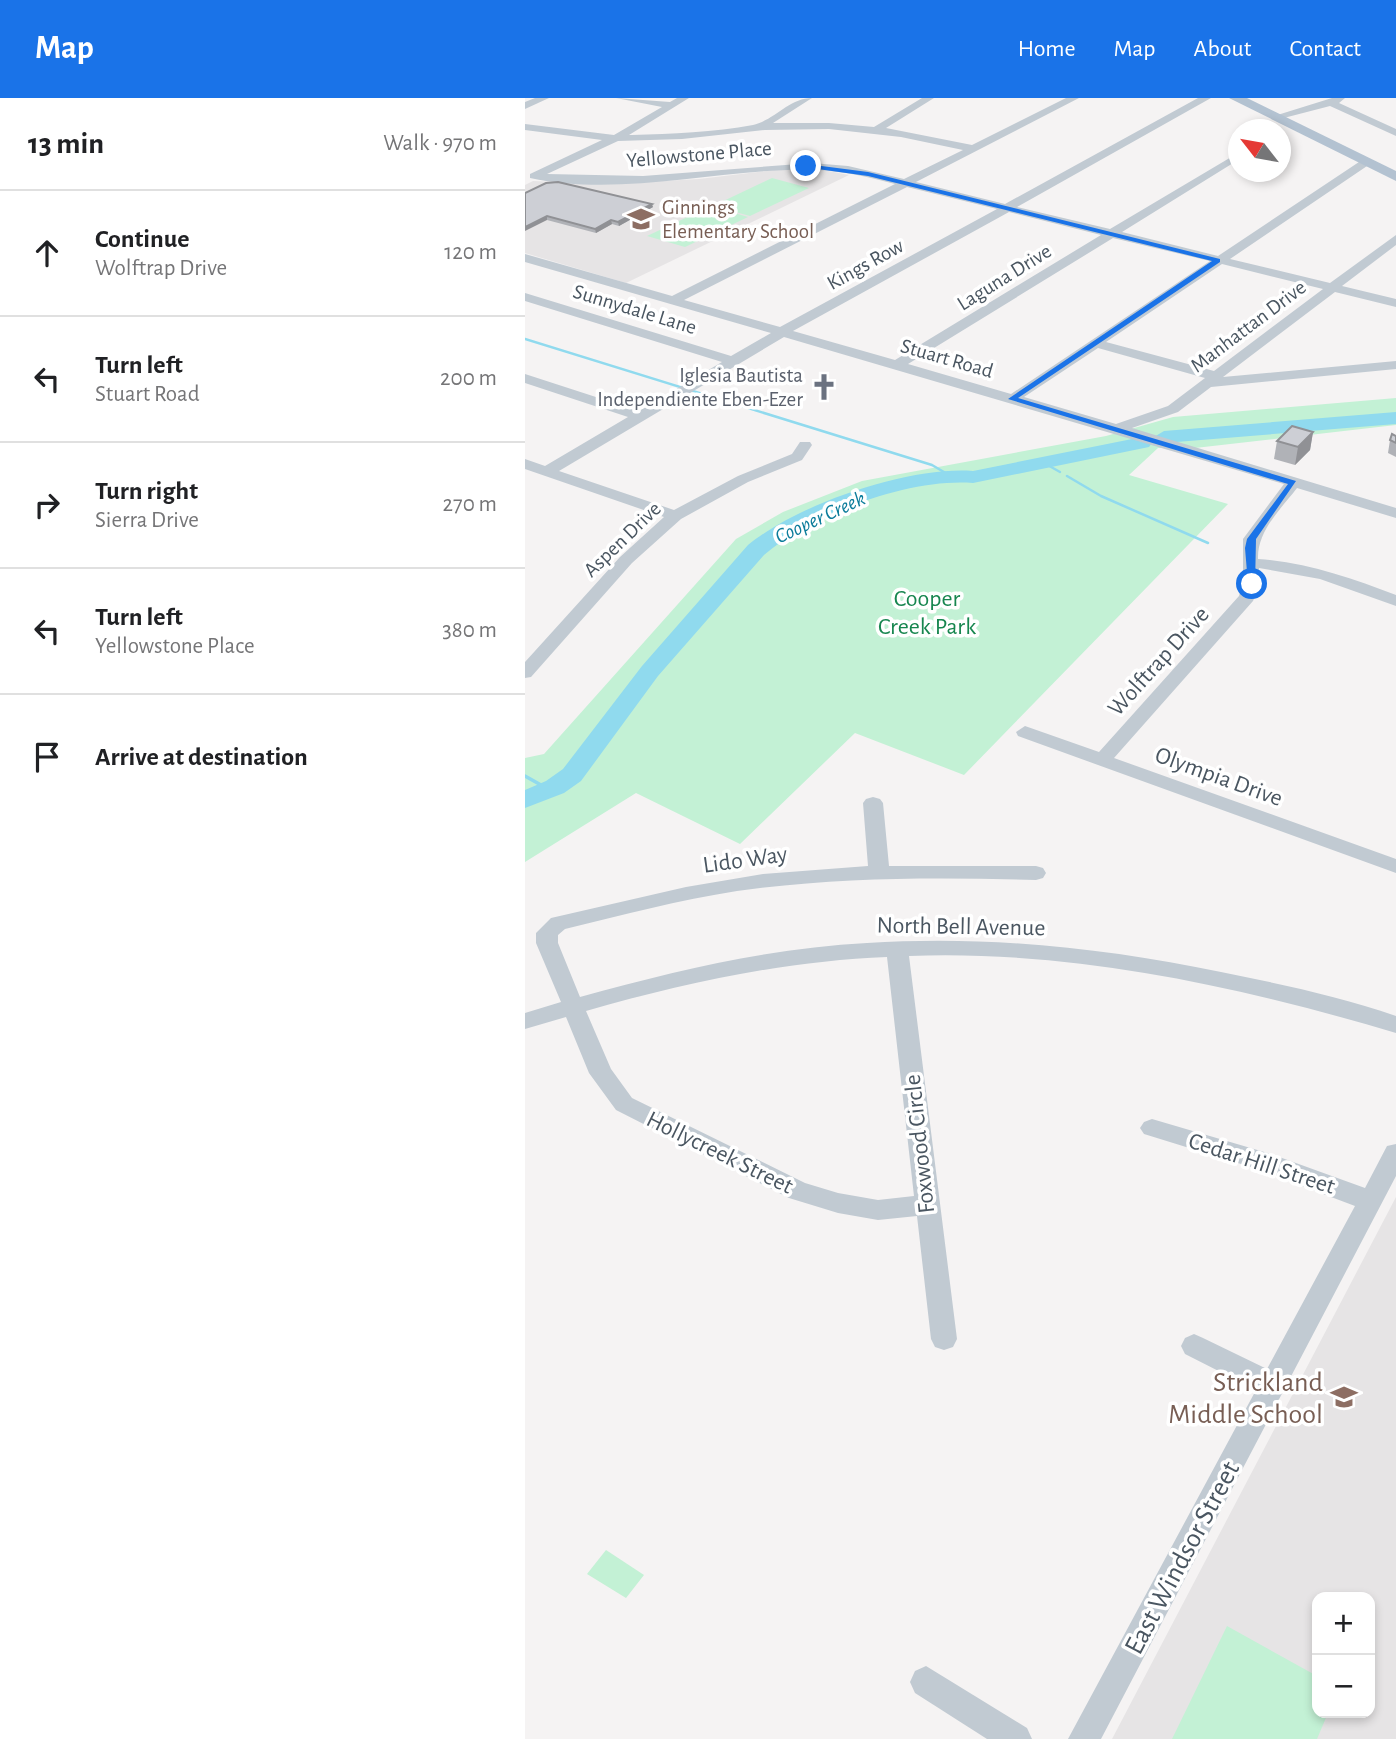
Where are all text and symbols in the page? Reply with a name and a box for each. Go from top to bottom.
text: Map [35,32,94,65]
text: Home [1018,37,1076,61]
text: Map [1114,37,1156,61]
text: About [1194,37,1251,61]
text: Contact [1289,37,1361,61]
north arrow [1228,119,1291,182]
text: 13 min [28,129,104,159]
text: Walk · 970 m [383,132,497,155]
street label: Yellowstone Place [626,138,773,171]
route end [790,150,821,181]
place label: Ginnings Elementary School [662,197,814,242]
school or university icon: Ginnings Elementary School [626,204,656,234]
text: Continue [95,226,190,252]
icon: ahead [28,234,66,272]
street label: Kings Row [823,235,907,294]
street label: Laguna Drive [953,240,1055,315]
text: 120 m [444,241,497,264]
text: Wolftrap Drive [95,257,227,280]
street label: Manhattan Drive [1187,276,1310,376]
street label: Sunnydale Lane [571,281,699,338]
street label: Stuart Road [898,335,996,382]
text: Turn left [95,352,183,378]
icon: left [28,360,66,398]
place label: Iglesia Bautista Independiente Eben-Ezer [597,365,803,410]
text: 200 m [440,367,497,390]
church icon: Iglesia Bautista Independiente Eben-Ezer [809,372,839,402]
text: Stuart Road [95,383,200,406]
text: Turn right [95,478,198,504]
icon: right [28,486,66,524]
water label: Cooper Creek [772,487,869,548]
text: 270 m [443,493,497,516]
street label: Aspen Drive [580,498,665,581]
text: Sierra Drive [95,509,199,532]
route start [1236,568,1267,599]
park label: Cooper Creek Park [878,587,976,639]
street label: Wolftrap Drive [1104,602,1214,721]
text: Turn left [95,604,183,630]
icon: left [28,612,66,650]
text: 380 m [442,619,497,642]
text: Yellowstone Place [95,635,255,658]
icon: arrive [28,738,66,776]
street label: Olympia Drive [1152,743,1286,811]
text: Arrive at destination [95,744,308,770]
street label: Lido Way [701,842,789,878]
street label: North Bell Avenue [876,914,1046,940]
street label: Foxwood Circle [901,1073,939,1214]
street label: Hollycreek Street [643,1107,797,1199]
street label: Cedar Hill Street [1185,1129,1338,1199]
place label: Strickland Middle School [1168,1369,1323,1429]
school or university icon: Strickland Middle School [1329,1382,1359,1412]
street label: East Windsor Street [1120,1457,1245,1659]
map controls [1312,1592,1375,1718]
button: + [1312,1592,1375,1655]
button: − [1312,1655,1375,1718]

